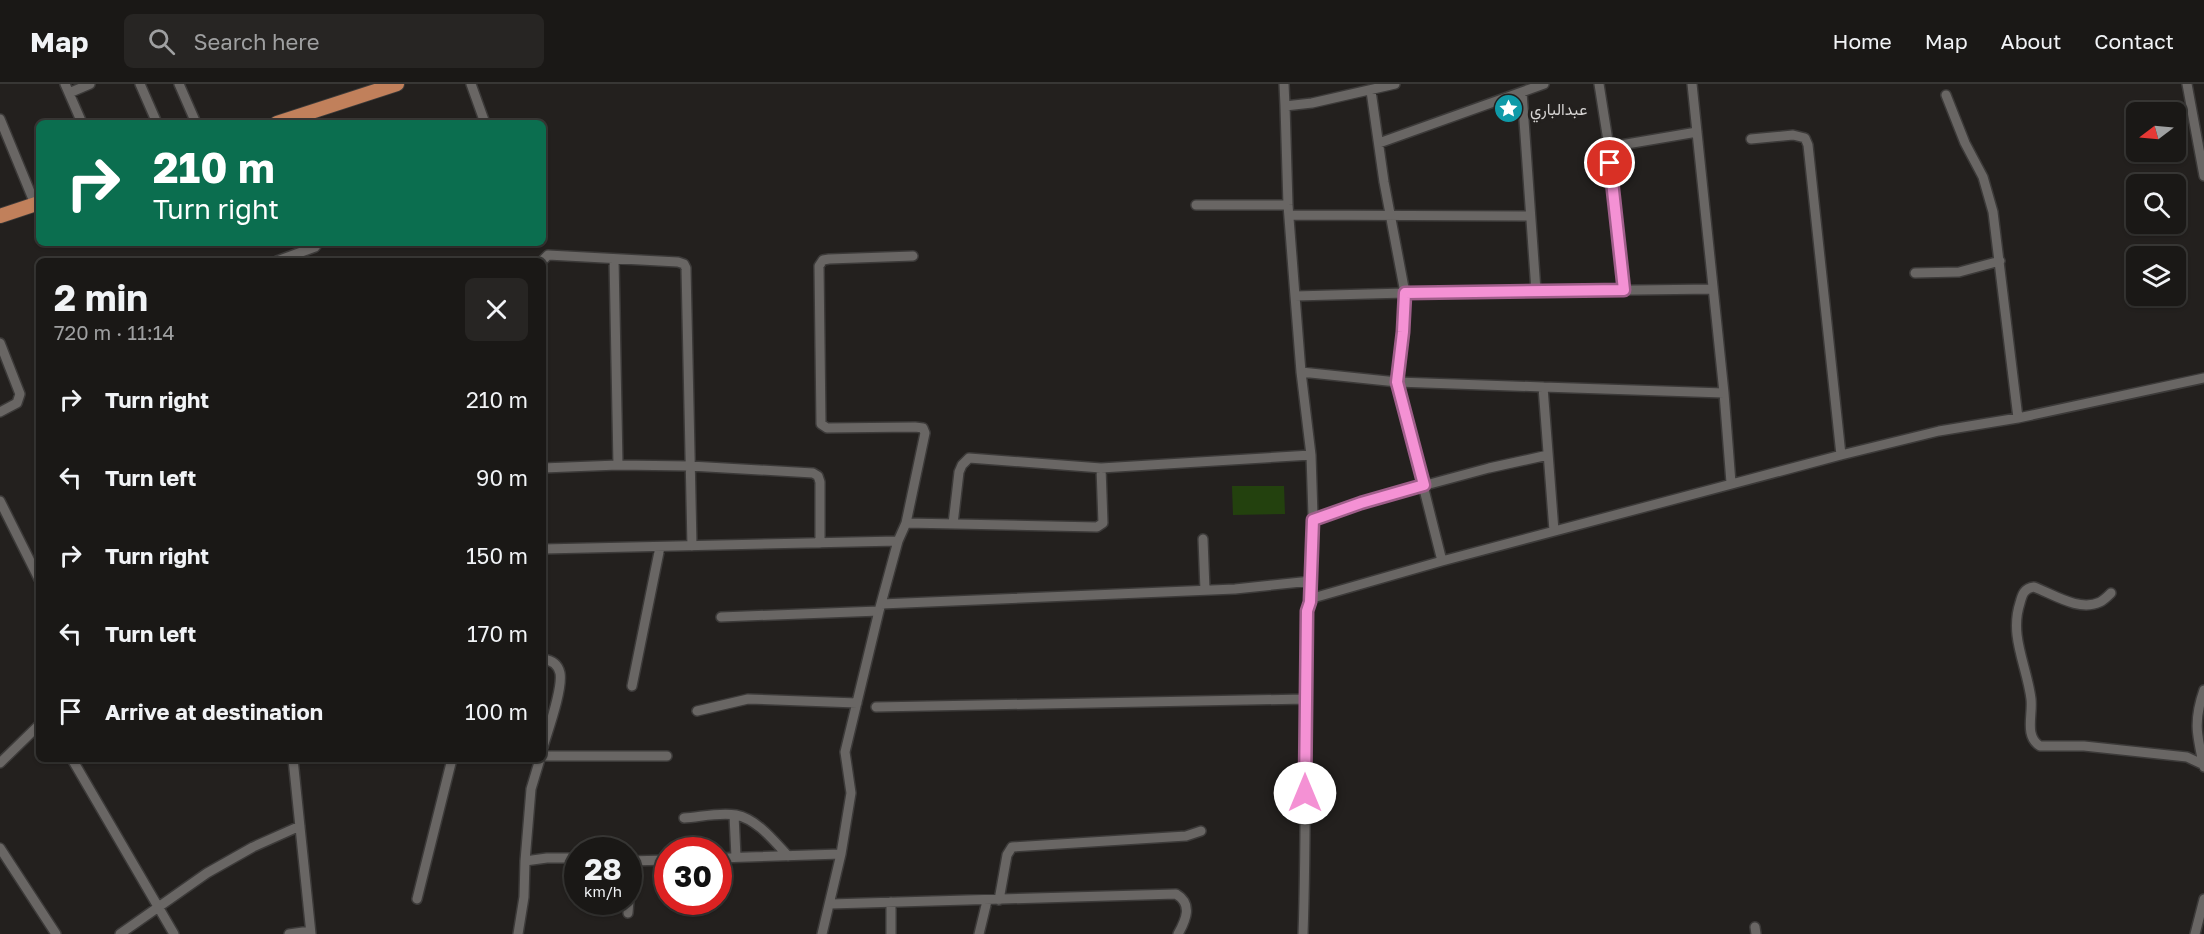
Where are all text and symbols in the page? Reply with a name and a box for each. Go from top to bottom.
search box [124,14,544,68]
text: Map [30,25,88,58]
icon: search [145,25,178,58]
text: Search here [193,28,319,55]
text: Home [1832,28,1892,54]
text: Map [1925,28,1968,54]
text: About [2001,28,2061,54]
text: Contact [2094,28,2174,54]
place icon: عبدالباري [1493,93,1525,125]
place label: عبدالباري [1530,99,1587,123]
north arrow [2126,102,2186,162]
map controls [2126,102,2186,306]
pin [1584,137,1635,188]
text: 210 m [153,142,275,192]
icon: right [54,144,132,222]
icon: arrive [1593,146,1626,179]
button: search [2126,174,2186,234]
text: Turn right [153,193,279,225]
button: layers [2126,246,2186,306]
text: 2 min [54,276,148,319]
button: close [465,278,528,341]
text: 720 m · 11:14 [54,320,175,344]
icon: right [54,383,87,416]
text: Turn right [105,386,209,413]
text: 210 m [466,386,528,413]
icon: left [54,461,87,494]
text: Turn left [105,464,196,491]
text: 90 m [476,464,528,491]
icon: right [54,539,87,572]
text: Turn right [105,542,209,569]
text: 150 m [466,542,528,569]
icon: left [54,617,87,650]
text: Turn left [105,620,196,647]
text: 170 m [467,620,528,647]
icon: arrive [54,695,87,728]
text: Arrive at destination [105,698,323,725]
text: 100 m [465,698,528,725]
position arrow [1273,761,1337,825]
speed limit sign: 30 [654,837,732,915]
text: 28 [584,851,622,887]
text: km/h [584,882,622,900]

